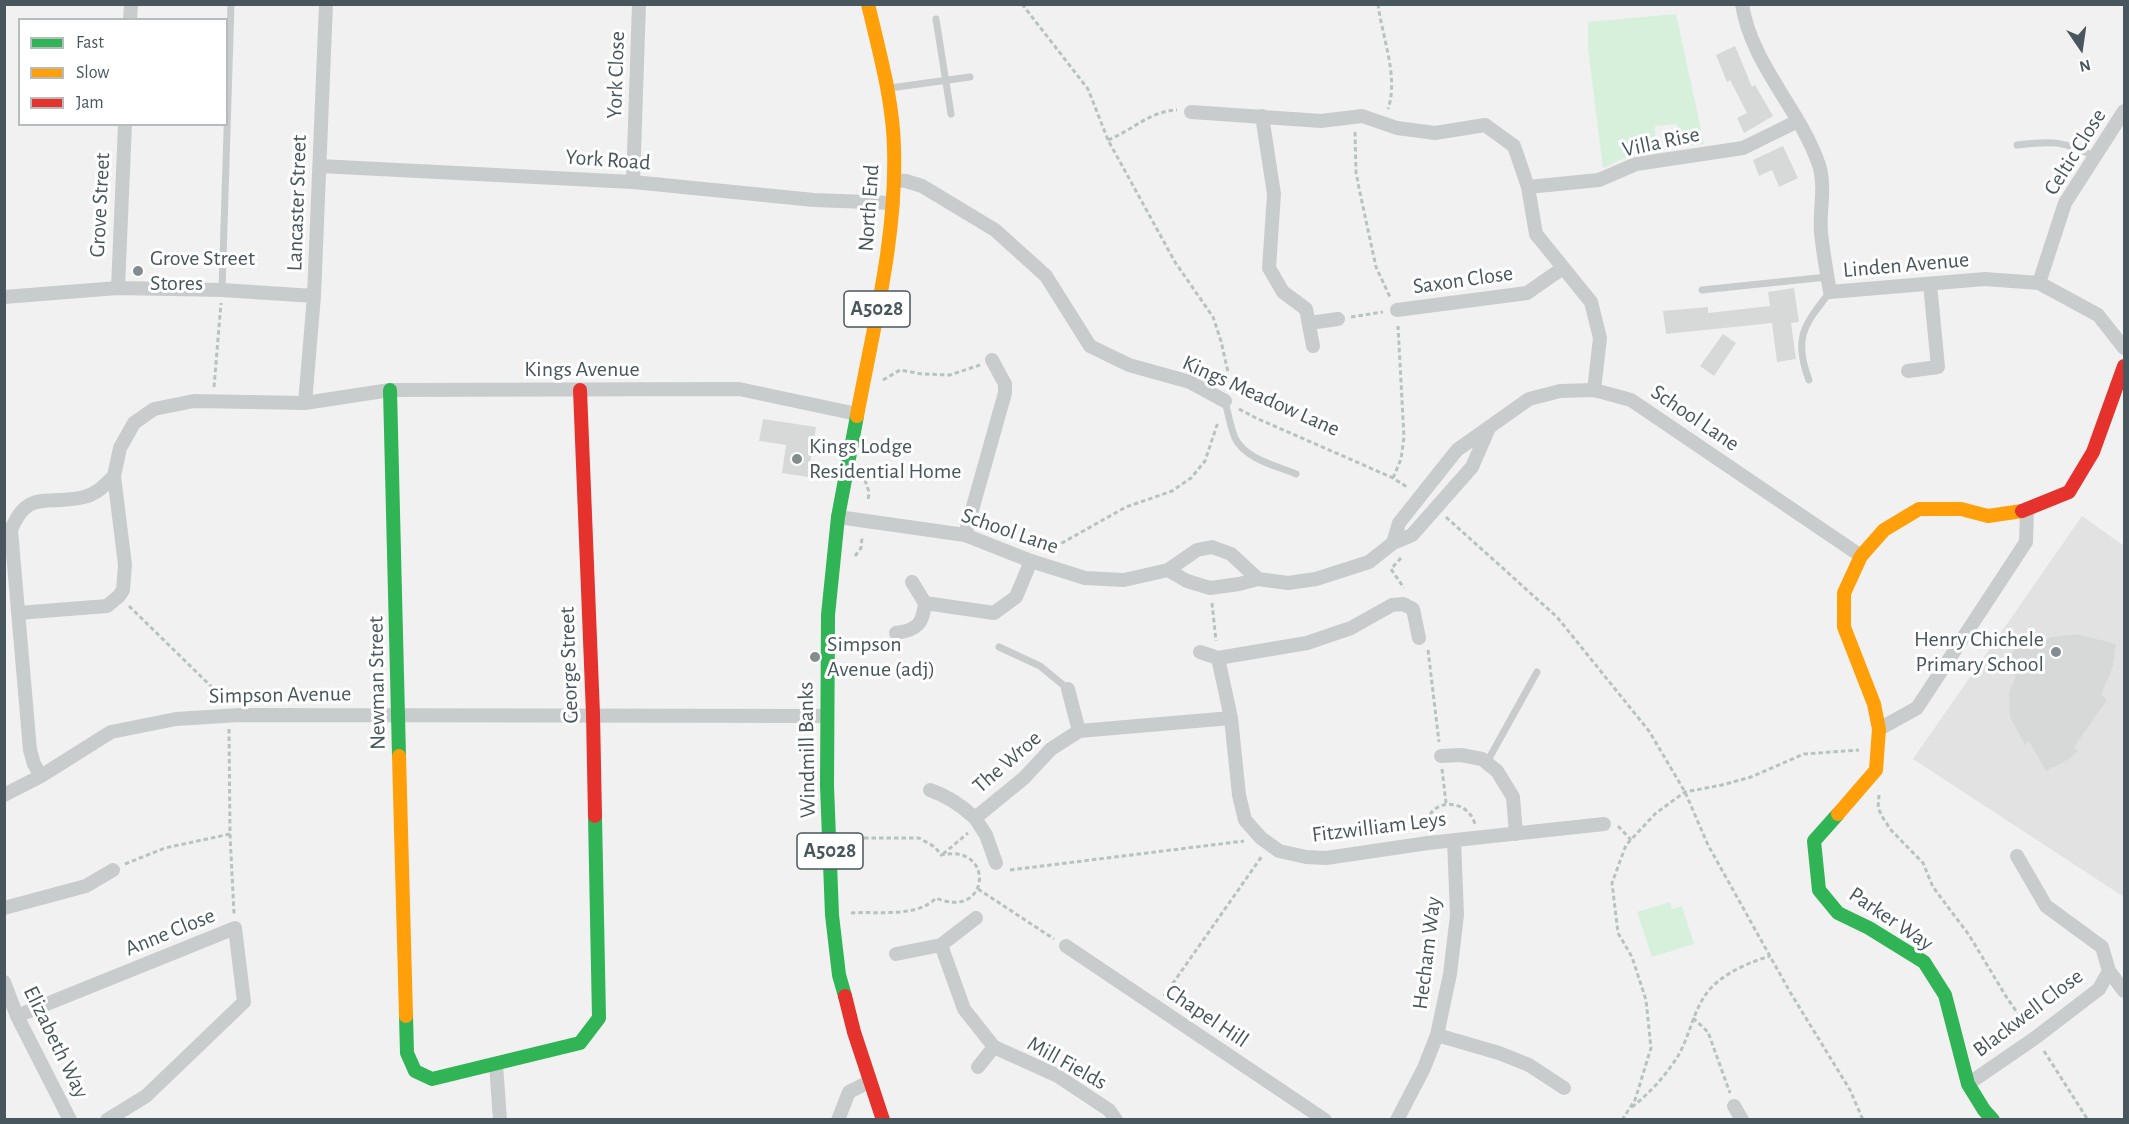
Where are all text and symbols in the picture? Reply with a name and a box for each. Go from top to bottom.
legend [18,18,228,126]
north arrow [2051,18,2111,78]
street label: York Close [601,31,631,119]
text: Fast [76,34,104,52]
text: N [2078,56,2092,75]
text: Slow [76,64,109,82]
text: Jam [76,94,104,112]
street label: Celtic Close [2038,104,2112,200]
street label: Villa Rise [1620,121,1702,163]
street label: Lancaster Street [281,134,313,272]
street label: York Road [565,144,651,176]
street label: Grove Street [84,152,116,258]
street label: North End [853,163,885,253]
place label: Grove Street Stores [150,245,255,296]
street label: Linden Avenue [1842,246,1970,284]
street label: Saxon Close [1411,260,1515,300]
marker: Grove Street Stores [131,264,145,278]
road number: A5028 [844,291,910,327]
street label: Kings Meadow Lane [1178,350,1344,442]
street label: Kings Avenue [524,356,640,382]
street label: School Lane [1646,379,1744,457]
place label: Kings Lodge Residential Home [809,433,961,484]
marker: Kings Lodge Residential Home [790,452,804,466]
street label: School Lane [958,502,1062,560]
street label: George Street [554,606,584,724]
street label: Newman Street [363,616,391,750]
place label: Henry Chichele Primary School [1914,626,2044,678]
place label: Simpson Avenue (adj) [827,631,935,682]
marker: Henry Chichele Primary School [2049,645,2063,659]
marker: Simpson Avenue (adj) [808,650,822,664]
street label: Simpson Avenue [209,681,351,709]
street label: Windmill Banks [793,682,821,818]
street label: The Wroe [967,725,1047,799]
street label: Fitzwilliam Leys [1310,806,1448,848]
road number: A5028 [797,833,863,869]
street label: Parker Way [1844,881,1938,957]
street label: Hecham Way [1407,895,1447,1011]
street label: Anne Close [121,902,219,962]
street label: Blackwell Close [1968,963,2088,1063]
street label: Chapel Hill [1160,979,1254,1053]
street label: Elizabeth Way [17,981,95,1103]
street label: Mill Fields [1022,1030,1112,1096]

